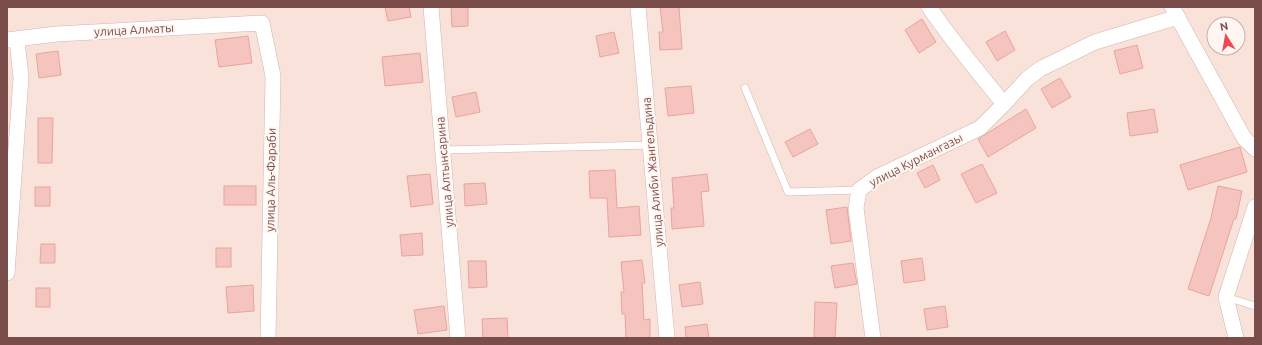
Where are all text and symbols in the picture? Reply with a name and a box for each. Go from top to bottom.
north arrow [1206,16,1246,56]
text: N [1219,20,1229,33]
street label: улица Алматы [94,21,174,38]
street label: улица Алиби Жангельдина [639,97,666,247]
street label: улица Алтынсарина [433,116,456,228]
street label: улица Аль-Фараби [263,128,278,232]
street label: улица Курмангазы [867,130,965,189]

